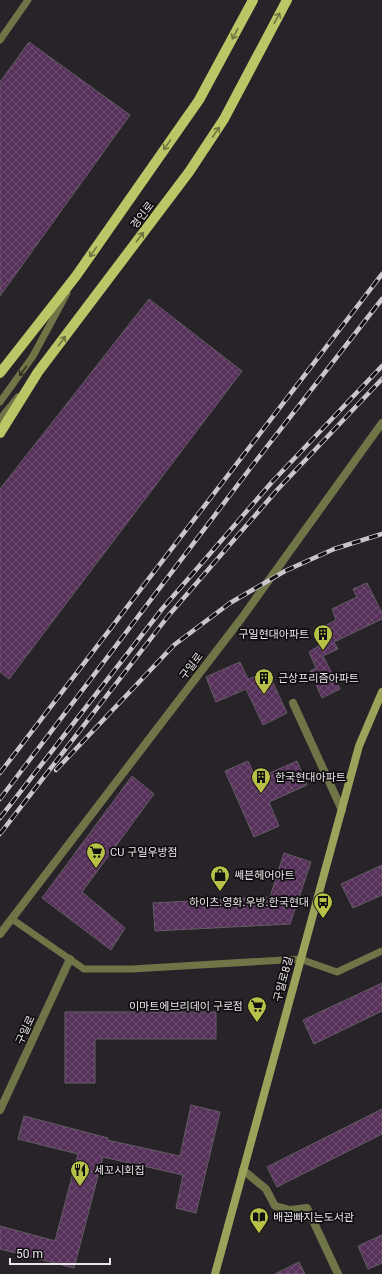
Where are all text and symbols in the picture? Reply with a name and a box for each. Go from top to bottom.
one-way arrow [274,12,282,24]
one-way arrow [230,28,238,40]
one-way arrow [212,127,220,138]
one-way arrow [163,140,171,151]
street label: 경인로 [128,199,157,231]
one-way arrow [136,232,144,243]
one-way arrow [89,246,97,257]
one-way arrow [57,336,66,347]
one-way arrow [19,365,27,376]
building icon: 구일현대아파트 [312,623,334,651]
place label: 구일현대아파트 [238,628,309,641]
street label: 구일로 [177,650,206,682]
building icon: 근상프리즘아파트 [253,667,275,695]
place label: 근상프리즘아파트 [278,672,359,685]
building icon: 한국현대아파트 [250,766,272,794]
place label: 한국현대아파트 [275,771,346,784]
supermarket icon: CU 구일우방점 [85,841,107,869]
place label: CU 구일우방점 [110,846,178,859]
shop icon: 쎄븐헤어아트 [209,864,231,892]
place label: 쎄븐헤어아트 [234,869,295,882]
bus stop icon: 하이츠.영화.우방.한국현대 [312,891,334,919]
place label: 하이츠.영화.우방.한국현대 [189,896,309,909]
street label: 구일로8길 [271,955,296,1003]
supermarket icon: 이마트에브리데이 구로점 [246,995,268,1023]
place label: 이마트에브리데이 구로점 [129,1000,243,1013]
street label: 구일로 [13,1014,38,1047]
restaurant icon: 세꼬시회집 [69,1159,91,1187]
place label: 세꼬시회집 [94,1164,145,1177]
library icon: 배꼽빠지는도서관 [248,1206,270,1234]
place label: 배꼽빠지는도서관 [273,1211,354,1224]
scale bar [10,1240,110,1266]
text: 50 m [16,1247,43,1261]

